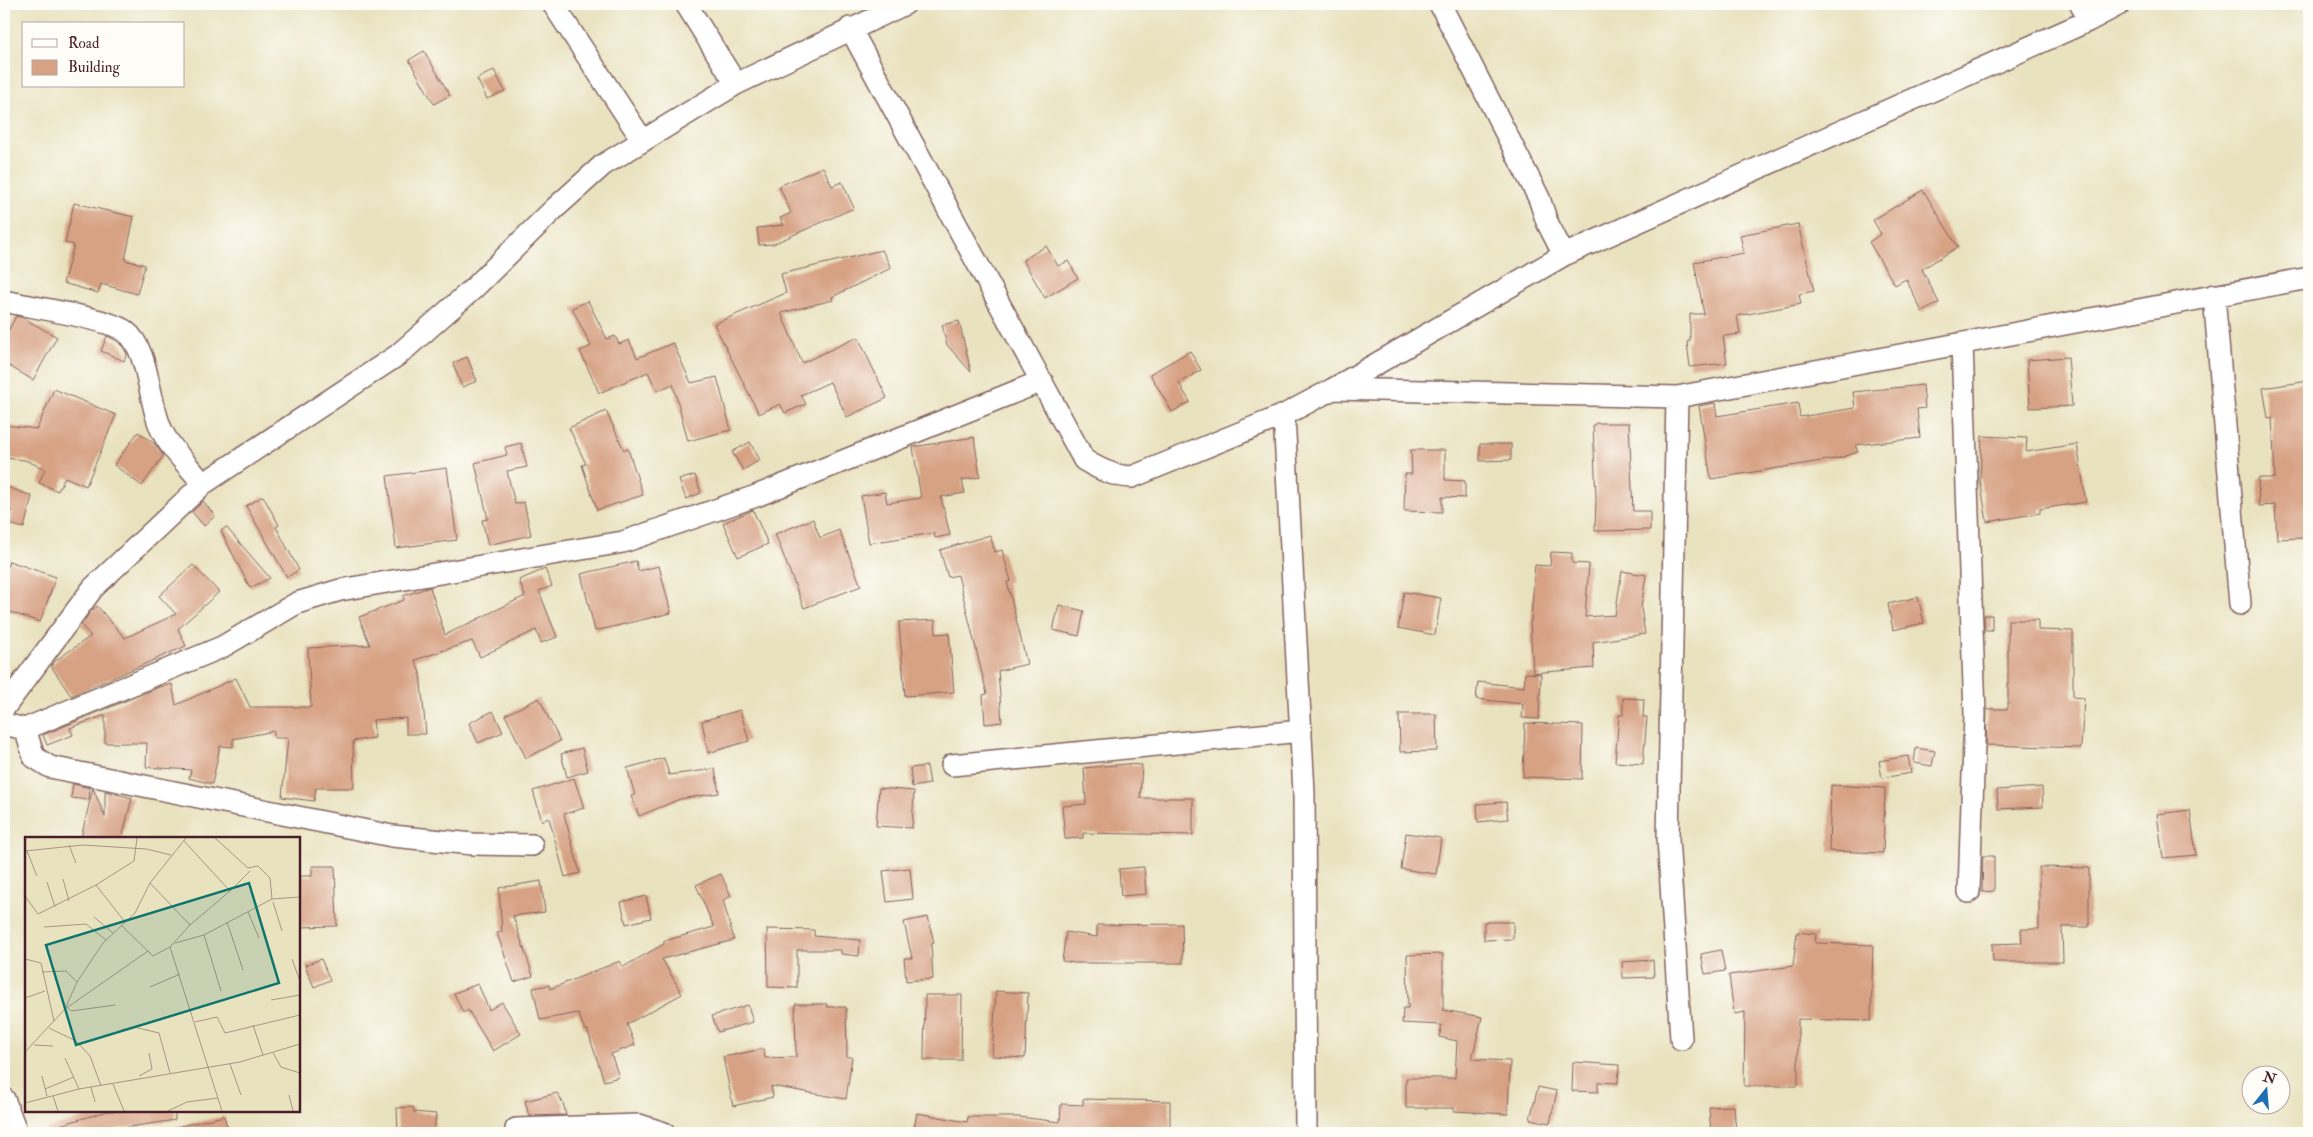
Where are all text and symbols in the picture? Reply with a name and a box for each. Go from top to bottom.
legend [22,22,185,88]
text: Road [68,34,100,53]
text: Building [68,58,120,77]
inset map [25,837,300,1112]
north arrow [2240,1064,2290,1114]
text: N [2260,1068,2279,1088]

